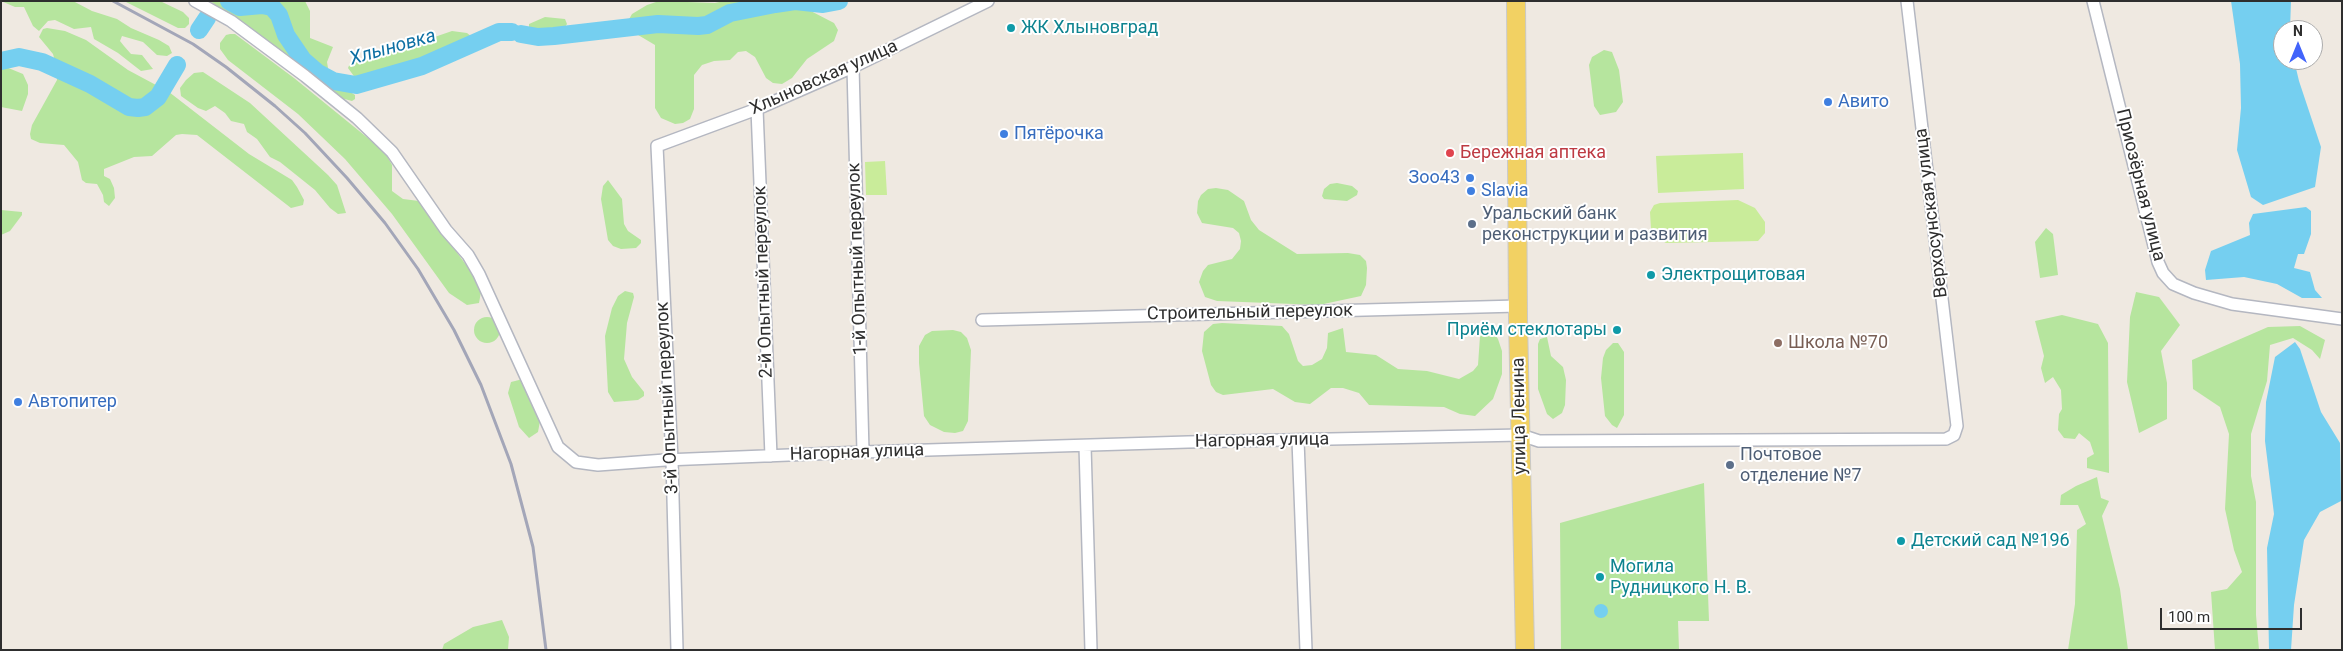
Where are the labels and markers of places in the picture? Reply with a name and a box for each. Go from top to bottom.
place label: ЖК Хлыновград [1021,17,1158,39]
marker: ЖК Хлыновград [1005,22,1017,34]
place label: Авито [1838,91,1889,113]
marker: Авито [1822,96,1834,108]
place label: Пятёрочка [1014,123,1104,145]
marker: Пятёрочка [998,128,1010,140]
place label: Бережная аптека [1460,142,1606,164]
marker: Бережная аптека [1444,147,1456,159]
place label: Зоо43 [1409,167,1460,189]
marker: Зоо43 [1464,172,1476,184]
place label: Slavia [1481,180,1529,202]
marker: Slavia [1465,185,1477,197]
place label: Уральский банк реконструкции и развития [1482,203,1708,245]
marker: Уральский банк реконструкции и развития [1466,218,1478,230]
place label: Электрощитовая [1661,264,1805,286]
marker: Электрощитовая [1645,269,1657,281]
place label: Приём стеклотары [1447,319,1607,341]
marker: Приём стеклотары [1611,324,1623,336]
place label: Школа №70 [1788,332,1888,354]
marker: Школа №70 [1772,337,1784,349]
place label: Автопитер [28,391,117,413]
marker: Автопитер [12,396,24,408]
place label: Почтовое отделение №7 [1740,444,1862,486]
marker: Почтовое отделение №7 [1724,459,1736,471]
place label: Детский сад №196 [1911,530,2070,552]
marker: Детский сад №196 [1895,535,1907,547]
place label: Могила Рудницкого Н. В. [1610,556,1752,598]
marker: Могила Рудницкого Н. В. [1594,571,1606,583]

